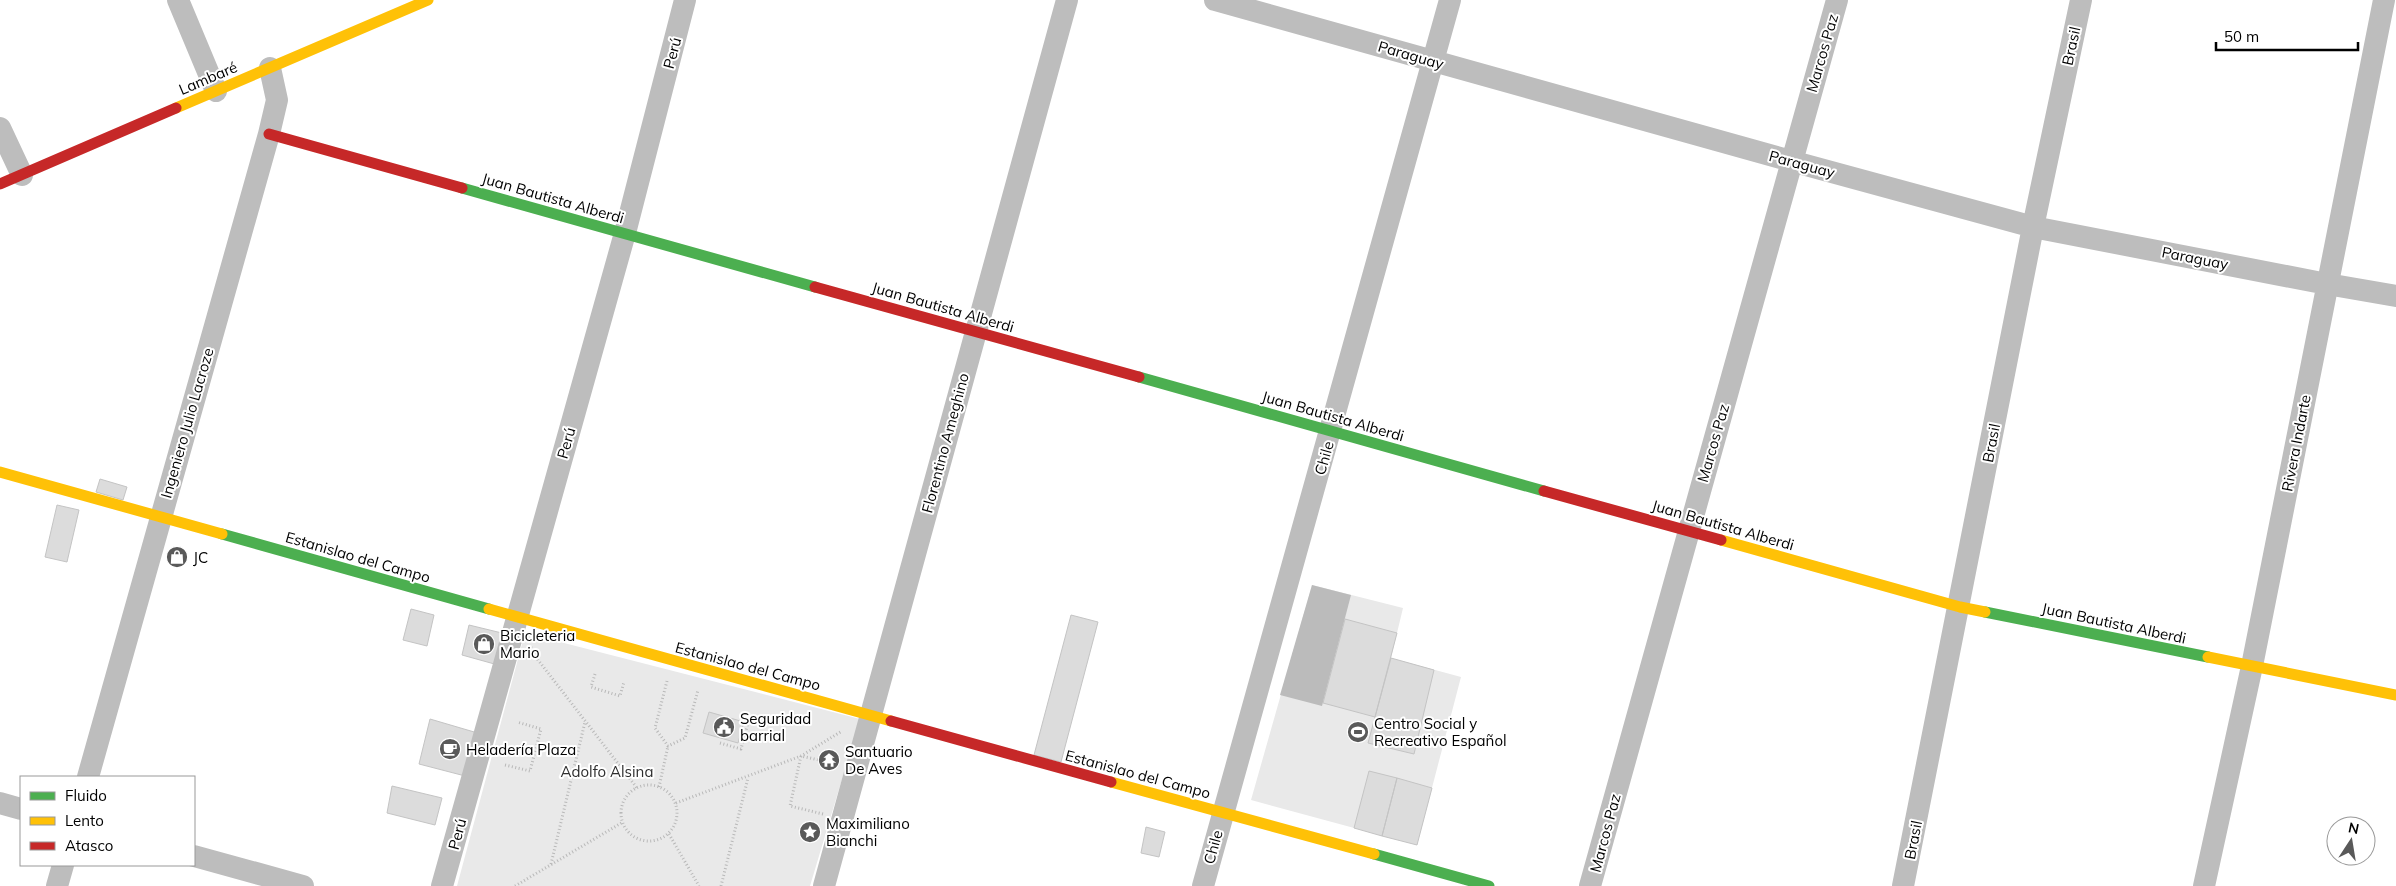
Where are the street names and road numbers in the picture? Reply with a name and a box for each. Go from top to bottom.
street label: Marcos Paz [1802,11,1842,94]
street label: Brasil [2058,25,2084,67]
street label: Perú [659,35,685,71]
street label: Paraguay [1376,37,1446,73]
street label: Lambaré [176,57,240,99]
street label: Paraguay [1767,146,1837,182]
street label: Juan Bautista Alberdi [480,169,626,227]
street label: Paraguay [2160,242,2230,274]
street label: Juan Bautista Alberdi [870,278,1016,336]
street label: Ingeniero Julio Lacroze [156,346,218,500]
street label: Florentino Ameghino [917,371,973,515]
street label: Juan Bautista Alberdi [1260,387,1406,445]
street label: Rivera Indarte [2277,393,2315,493]
street label: Marcos Paz [1693,401,1733,484]
street label: Brasil [1978,422,2004,464]
street label: Perú [552,425,580,461]
street label: Chile [1310,439,1338,477]
street label: Juan Bautista Alberdi [1650,496,1796,554]
street label: Estanislao del Campo [283,527,433,587]
street label: Juan Bautista Alberdi [2040,598,2188,648]
street label: Estanislao del Campo [673,637,823,695]
street label: Estanislao del Campo [1063,745,1213,803]
street label: Marcos Paz [1585,791,1625,874]
street label: Perú [444,816,470,852]
street label: Brasil [1900,819,1926,861]
street label: Chile [1199,828,1227,866]

